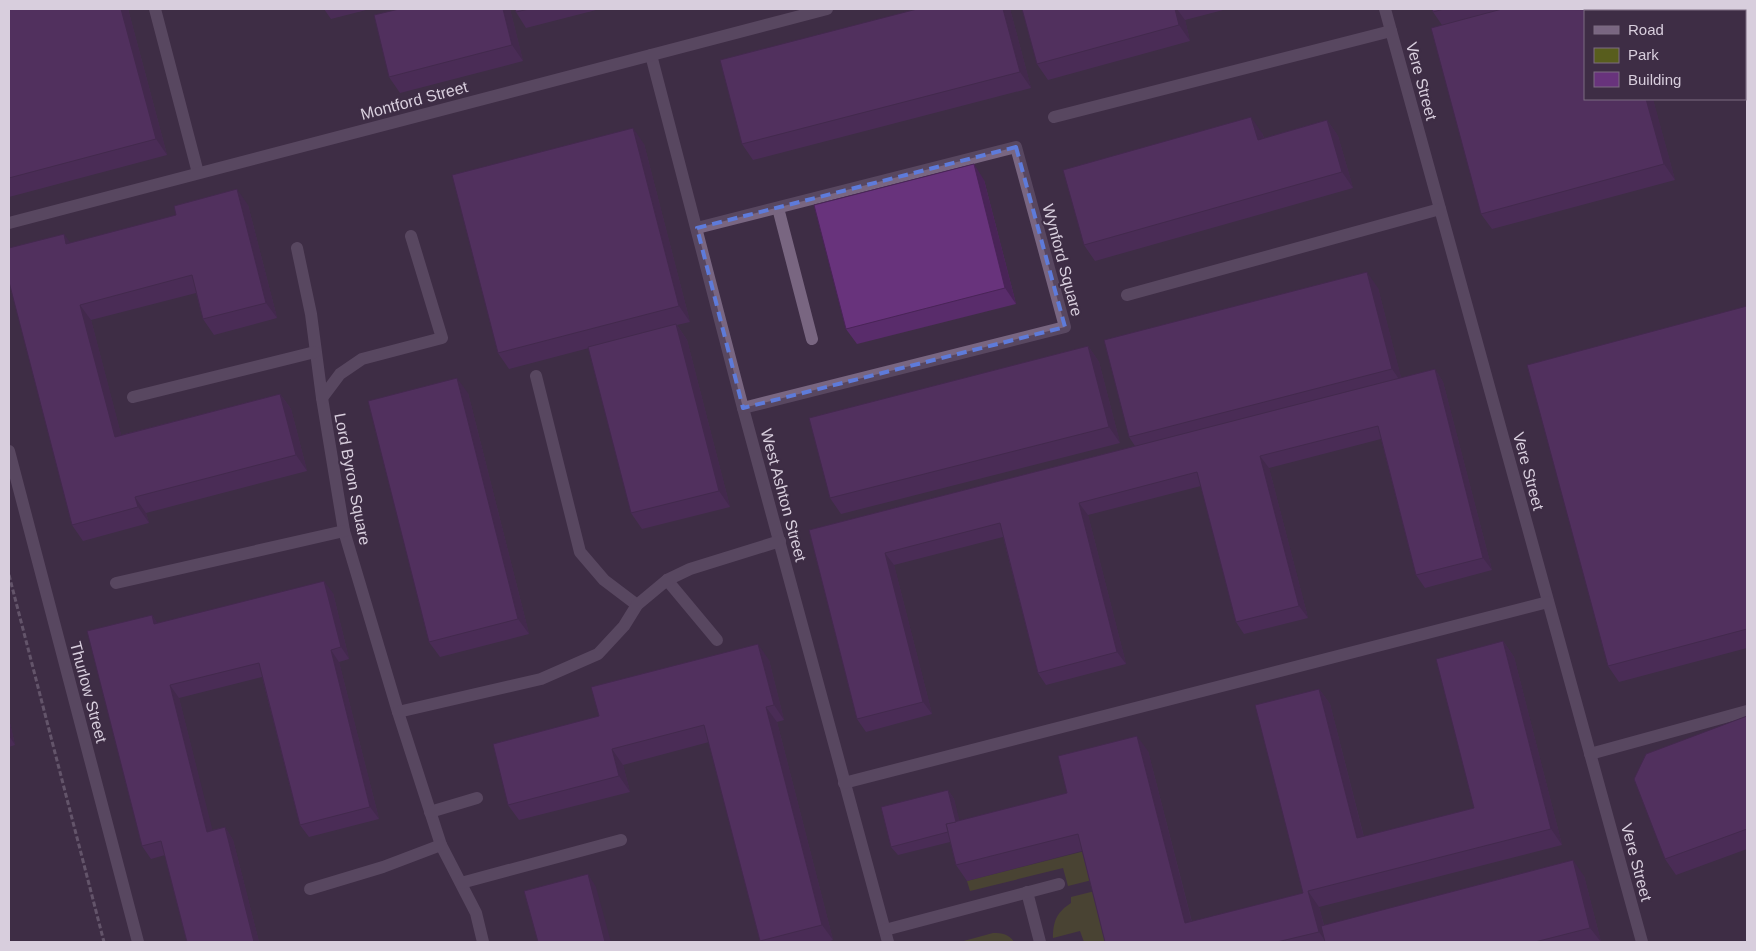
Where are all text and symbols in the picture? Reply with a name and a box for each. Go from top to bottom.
legend [1584,10,1746,100]
text: Road [1628,21,1664,38]
street label: Vere Street [1403,40,1440,123]
text: Park [1628,46,1659,63]
text: Building [1628,71,1681,88]
street label: Montford Street [359,78,470,123]
street label: Wynford Square [1039,202,1086,318]
street label: Lord Byron Square [331,412,374,547]
street label: West Ashton Street [758,427,810,564]
street label: Vere Street [1510,430,1547,513]
street label: Thurlow Street [67,640,110,745]
street label: Vere Street [1618,821,1655,904]

